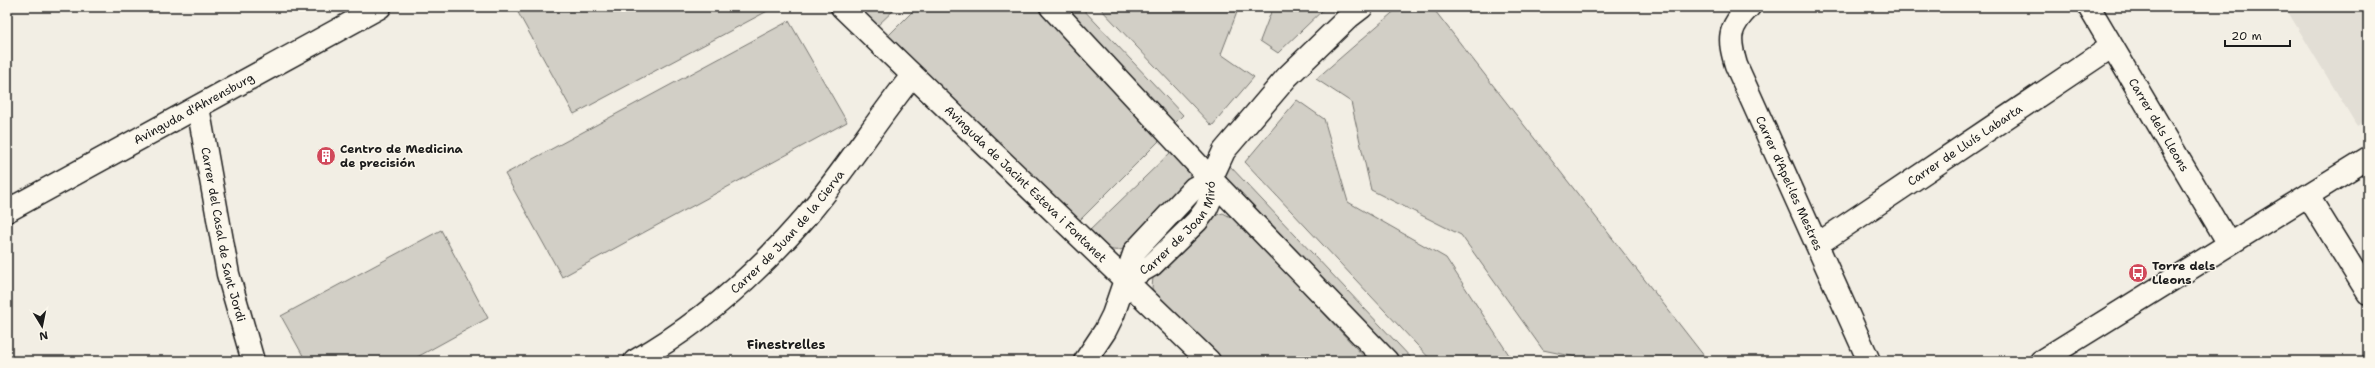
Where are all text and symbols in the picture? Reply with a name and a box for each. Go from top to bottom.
scale bar [2225,22,2290,48]
text: 20 m [2231,28,2262,44]
street label: Avinguda d'Ahrensburg [131,69,257,148]
street label: Carrer dels Lleons [2125,75,2193,175]
street label: Carrer de Lluís Labarta [1904,101,2026,190]
street label: Avinguda de Jacint Esteva i Fontanet [941,102,1110,266]
street label: Carrer d'Apel·les Mestres [1752,113,1827,253]
place label: Centro de Medicina de precisión [340,141,464,171]
building icon: Centro de Medicina de precisión [315,145,337,167]
street label: Carrer del Casal de Sant Jordi [197,146,249,324]
street label: Carrer de Juan de la Cierva [727,166,848,297]
street label: Carrer de Joan Miró [1137,181,1219,278]
place label: Torre dels Lleons [2152,258,2215,288]
bus stop icon: Torre dels Lleons [2127,262,2149,284]
north arrow [22,306,62,346]
text: N [38,327,49,344]
district label: Finestrelles [747,336,825,353]

